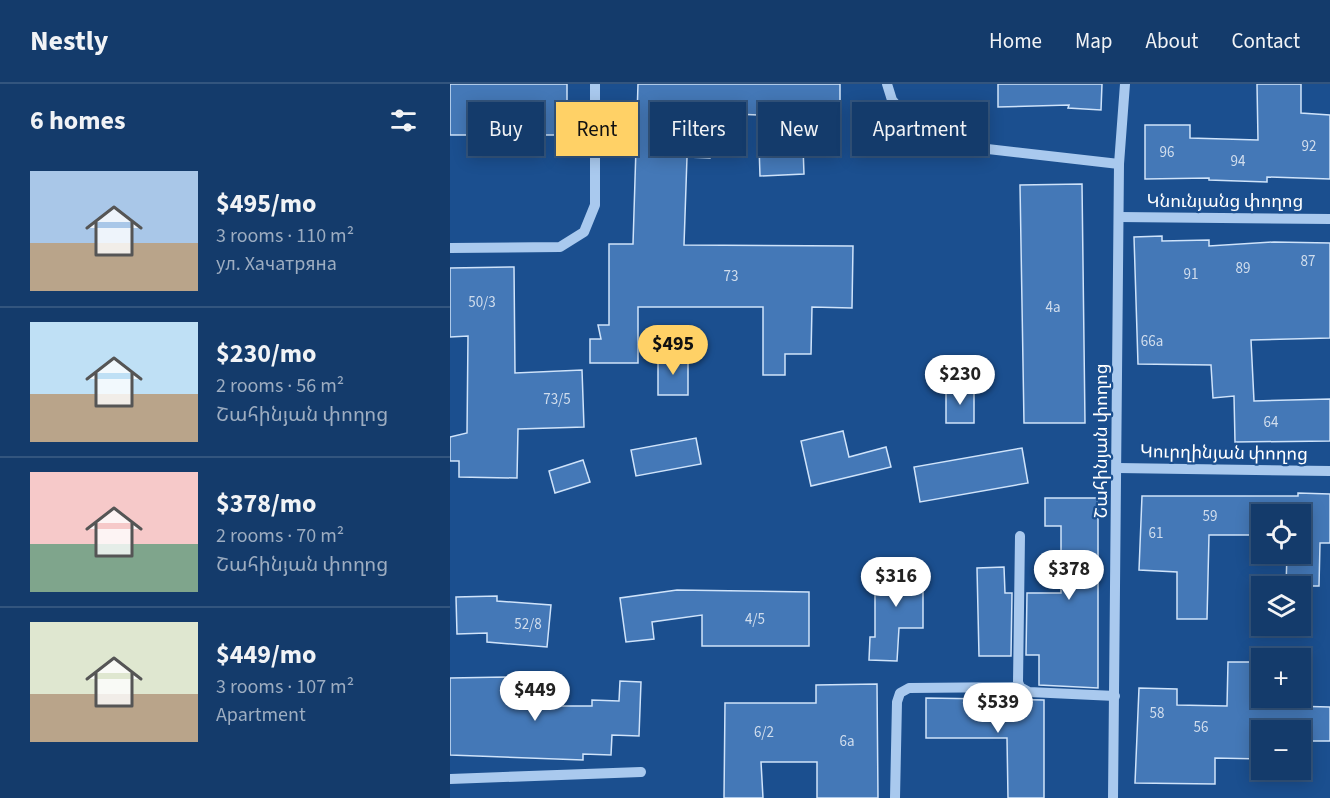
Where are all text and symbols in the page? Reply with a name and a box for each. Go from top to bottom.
text: Nestly [30,21,108,61]
text: Home [989,26,1042,56]
text: Map [1075,26,1113,56]
text: About [1146,26,1198,56]
text: Contact [1231,26,1300,56]
text: 6 homes [30,102,125,139]
chip: Buy [468,102,544,156]
chip: Rent [556,102,638,156]
chip: Filters [650,102,746,156]
chip: New [758,102,840,156]
chip: Apartment [852,102,988,156]
icon: filters [387,104,420,137]
house number: 92 [1302,136,1316,157]
house number: 96 [1160,142,1174,163]
house number: 94 [1231,151,1246,172]
text: $495/mo [216,185,316,222]
street label: Կնունյանց փողոց [1147,189,1303,214]
icon: home [78,195,150,267]
text: 3 rooms · 110 m² [216,222,354,250]
text: ул. Хачатряна [216,250,337,278]
house number: 87 [1301,251,1315,272]
house number: 89 [1236,258,1250,279]
house number: 91 [1184,264,1198,285]
house number: 73 [724,266,738,287]
house number: 50/3 [468,292,496,313]
house number: 4a [1045,297,1061,318]
pin: $495 [637,325,709,376]
text: $495 [652,330,694,358]
house number: 66a [1141,331,1163,352]
text: $230/mo [216,335,316,372]
icon: home [78,346,150,418]
pin: $230 [924,355,996,406]
text: $230 [939,360,981,388]
street label: Շահինյան փողոց [1089,363,1114,519]
text: 2 rooms · 56 m² [216,372,344,400]
house number: 73/5 [543,389,571,410]
text: Շահինյան փողոց [216,401,388,429]
house number: 64 [1264,412,1279,433]
street label: Կուրղինյան փողոց [1140,439,1308,467]
text: $378/mo [216,485,316,522]
icon: home [78,496,150,568]
map controls [1251,504,1311,780]
button: locate [1251,504,1311,564]
house number: 59 [1203,506,1217,527]
text: 2 rooms · 70 m² [216,522,344,550]
house number: 61 [1149,523,1163,544]
pin: $378 [1033,550,1105,601]
text: Շահինյան փողոց [216,551,388,579]
text: $378 [1048,555,1090,583]
pin: $316 [860,557,932,608]
text: $316 [875,562,917,590]
button: layers [1251,576,1311,636]
house number: 4/5 [745,609,765,630]
house number: 52/8 [514,614,542,635]
text: $449/mo [216,636,316,673]
icon: home [78,646,150,718]
button: + [1251,648,1311,708]
pin: $449 [499,671,571,722]
text: 3 rooms · 107 m² [216,673,354,701]
text: $449 [514,676,556,704]
pin: $539 [962,683,1034,734]
text: $539 [977,688,1019,716]
text: Apartment [216,701,306,729]
house number: 58 [1150,703,1164,724]
house number: 56 [1194,717,1208,738]
button: − [1251,720,1311,780]
house number: 6/2 [754,722,774,743]
house number: 6a [839,731,855,752]

